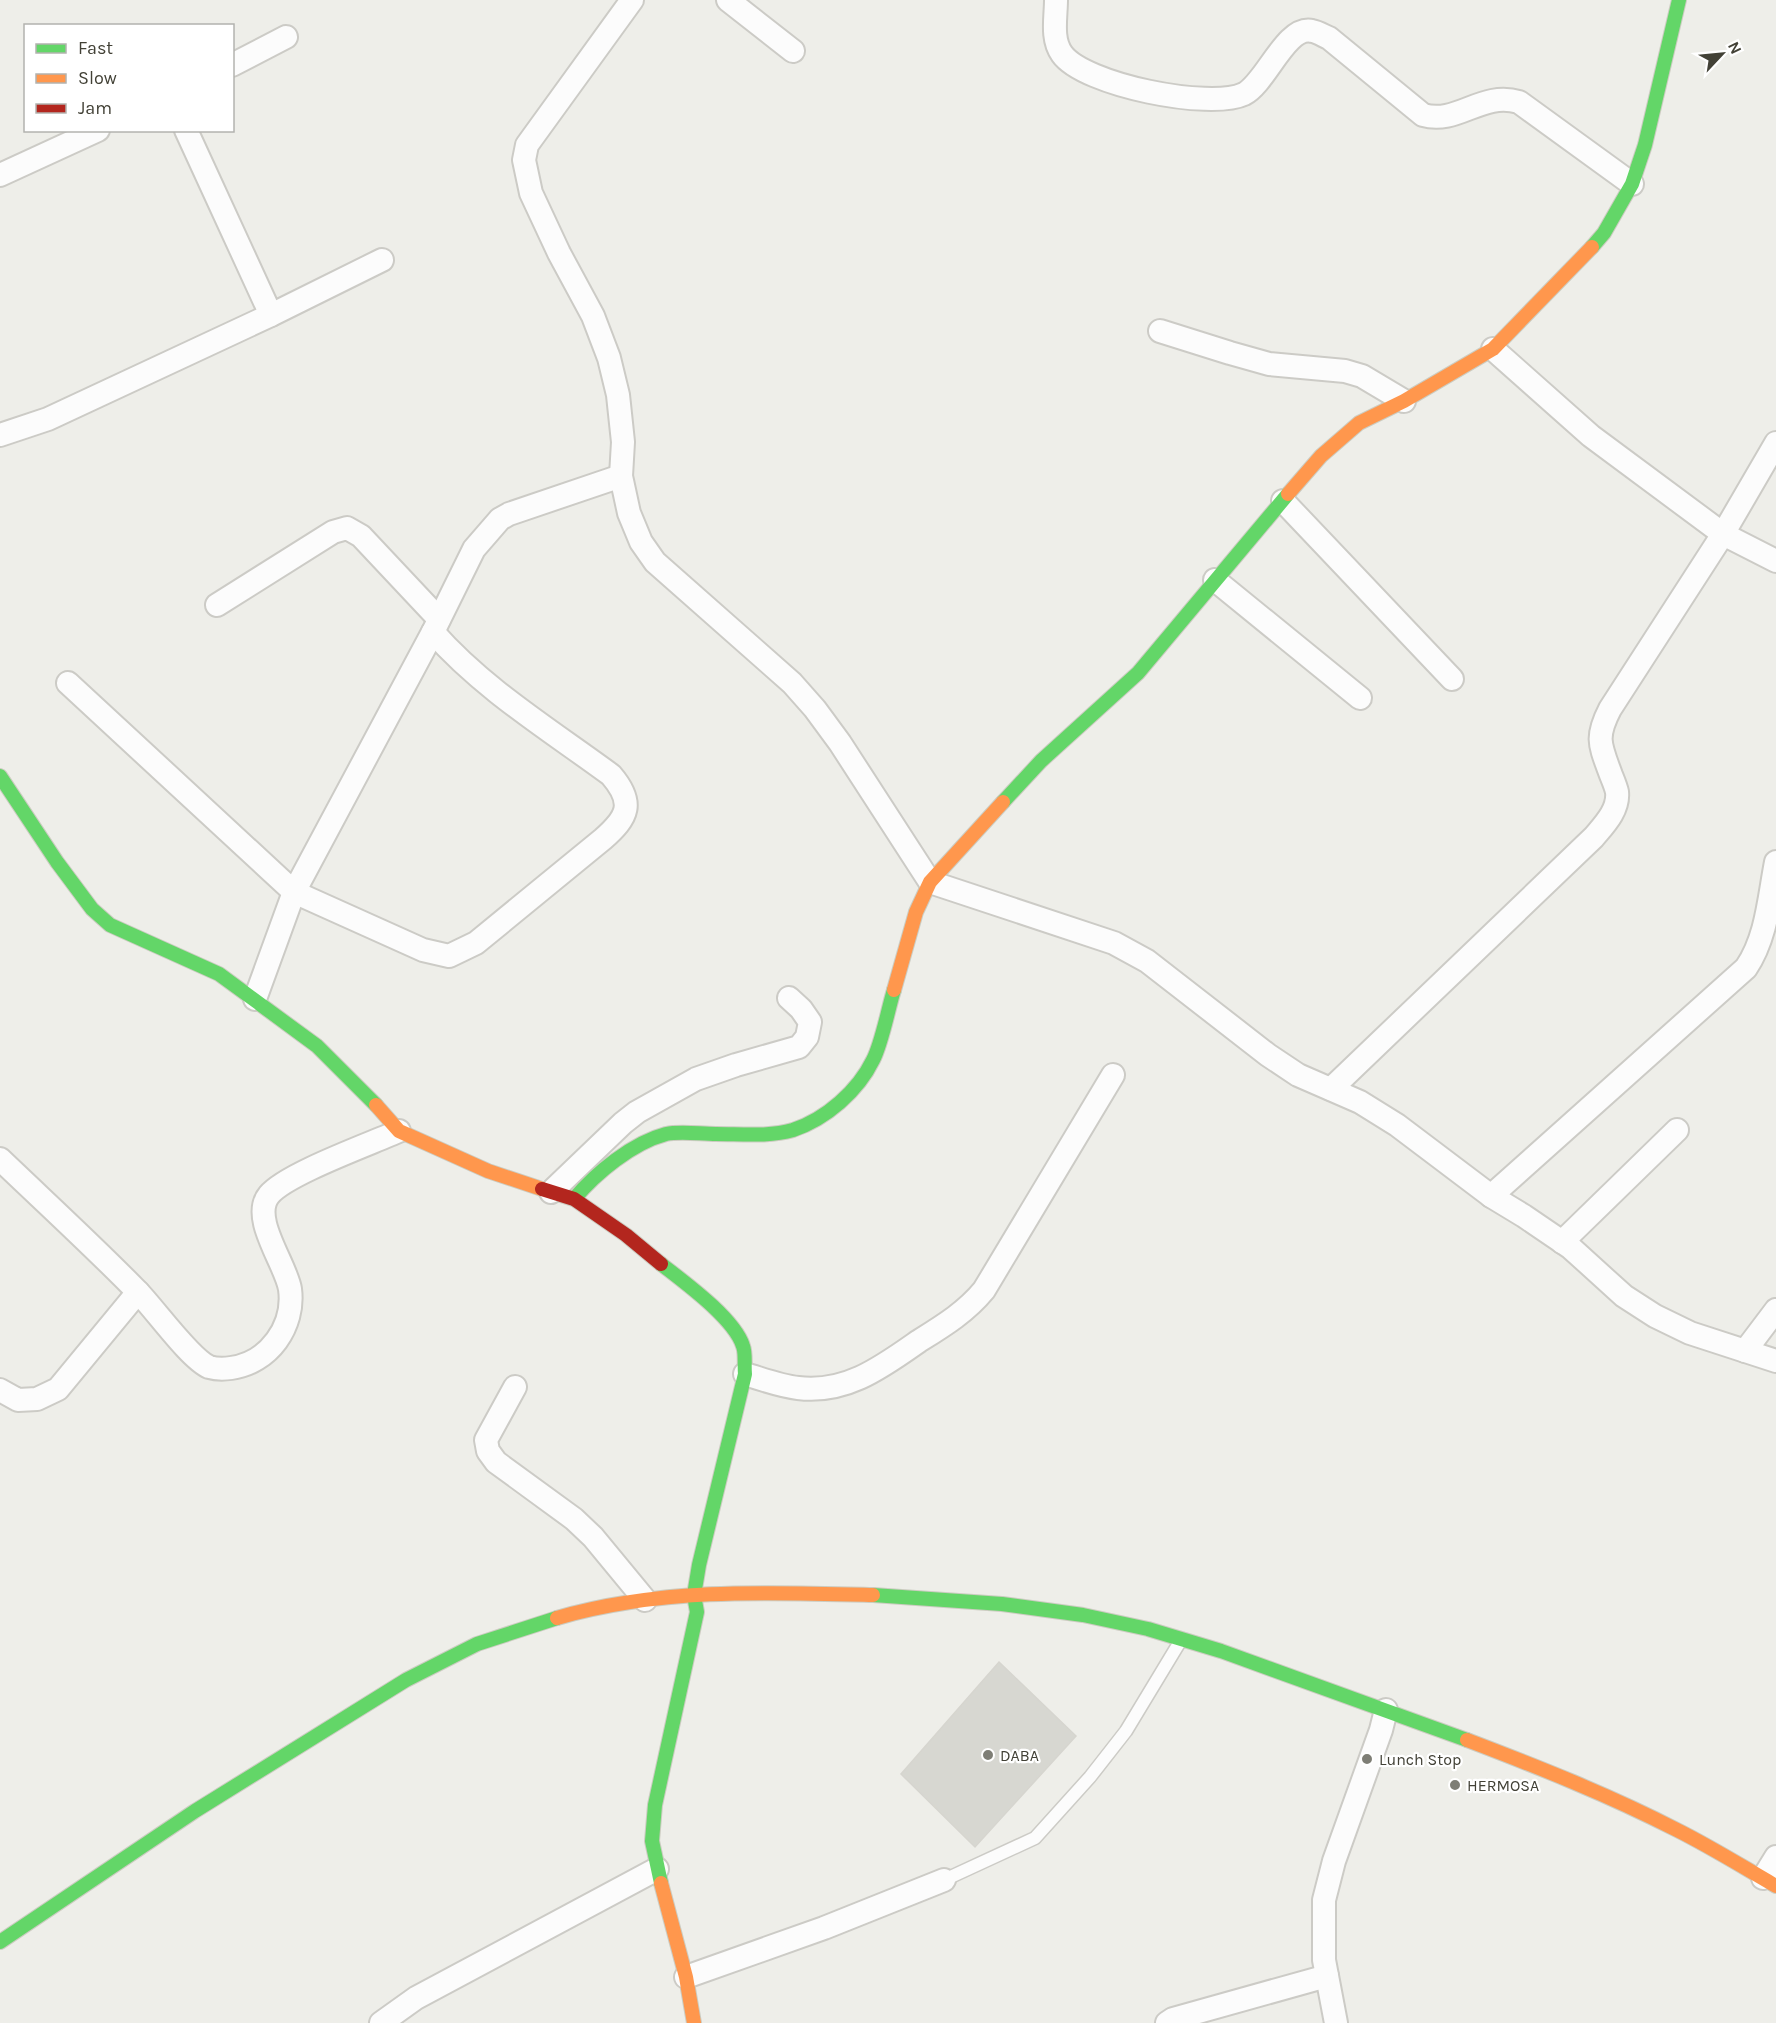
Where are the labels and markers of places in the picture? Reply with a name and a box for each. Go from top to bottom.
place label: DABA [1000,1746,1039,1765]
marker: DABA [981,1748,995,1762]
place label: Lunch Stop [1379,1750,1461,1769]
marker: Lunch Stop [1360,1752,1374,1766]
place label: HERMOSA [1467,1776,1539,1795]
marker: HERMOSA [1448,1778,1462,1792]

